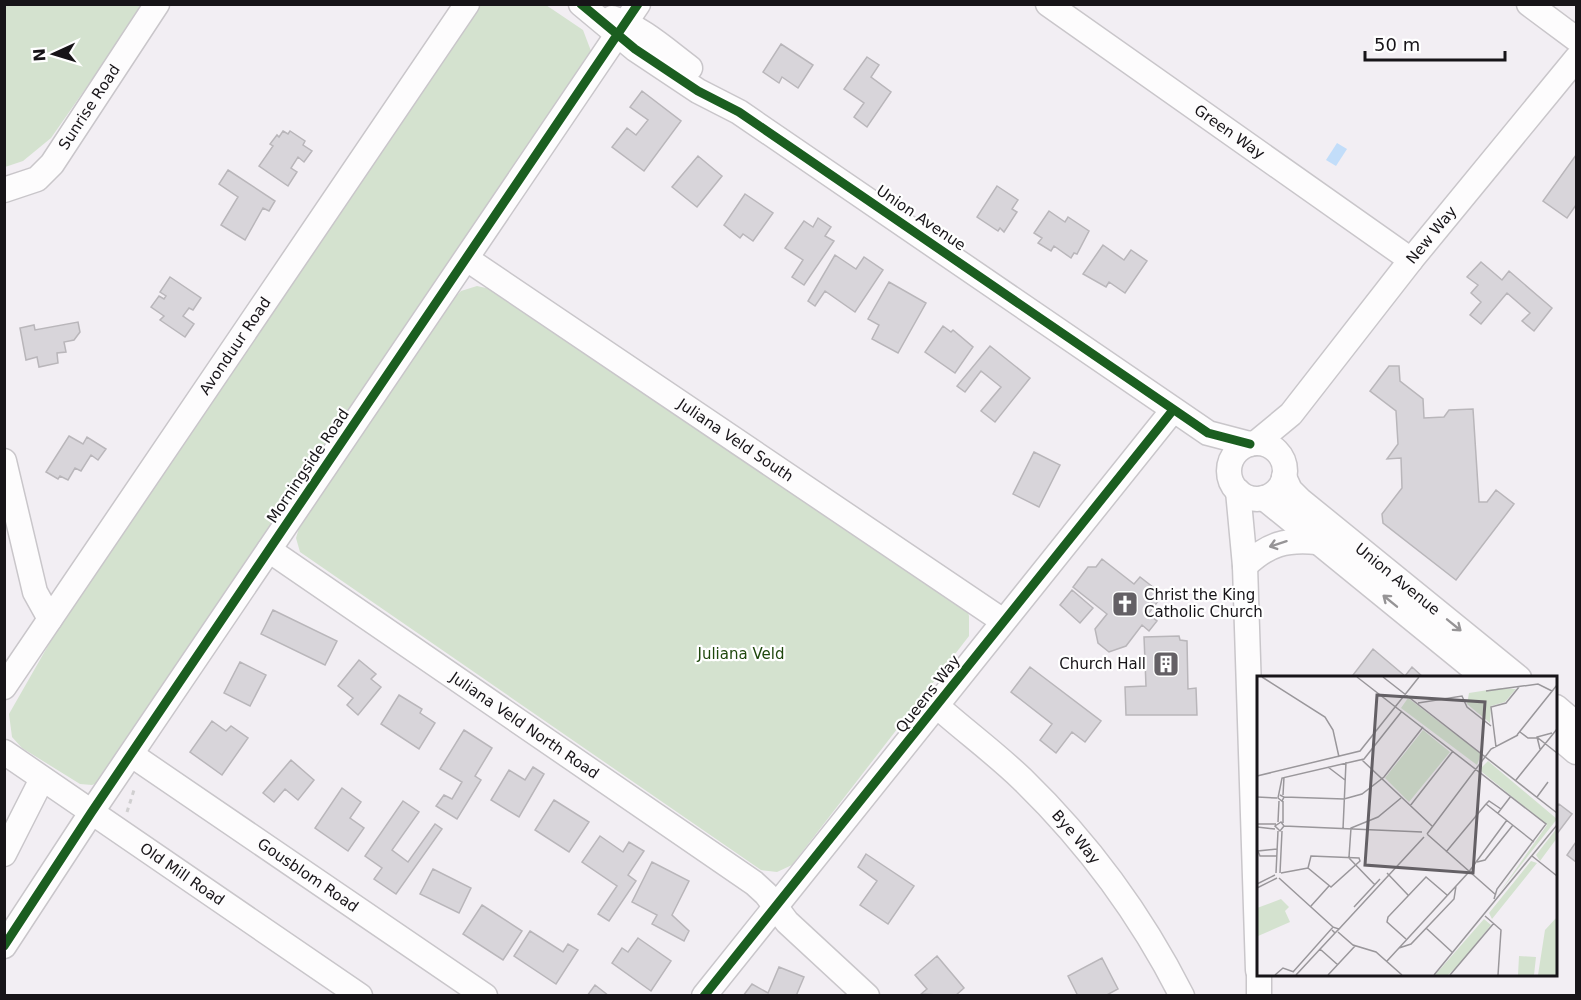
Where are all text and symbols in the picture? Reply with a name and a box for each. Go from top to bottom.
north arrow [24,24,84,84]
scale bar [1365,24,1504,62]
text: 50 m [1374,34,1420,55]
text: N [30,48,49,62]
street label: Sunrise Road [55,61,124,153]
street label: Green Way [1191,101,1268,163]
street label: Union Avenue [873,182,969,254]
street label: New Way [1402,202,1461,268]
street label: Avonduur Road [196,294,275,398]
street label: Juliana Veld South [674,394,797,486]
street label: Morningside Road [263,405,353,527]
one-way arrow [1269,539,1288,550]
street label: Union Avenue [1351,539,1443,619]
place label: Christ the King Catholic Church [1144,586,1263,621]
church icon: Christ the King Catholic Church [1110,589,1140,619]
one-way arrow [1383,595,1399,608]
one-way arrow [1446,618,1461,632]
park label: Juliana Veld [697,645,784,663]
building icon: Church Hall [1151,649,1181,679]
street label: Queens Way [892,651,964,737]
place label: Church Hall [1059,655,1146,673]
street label: Juliana Veld North Road [446,668,602,783]
inset map [1257,676,1557,976]
street label: Bye Way [1048,806,1104,868]
street label: Gousblom Road [254,834,362,916]
street label: Old Mill Road [137,839,228,909]

